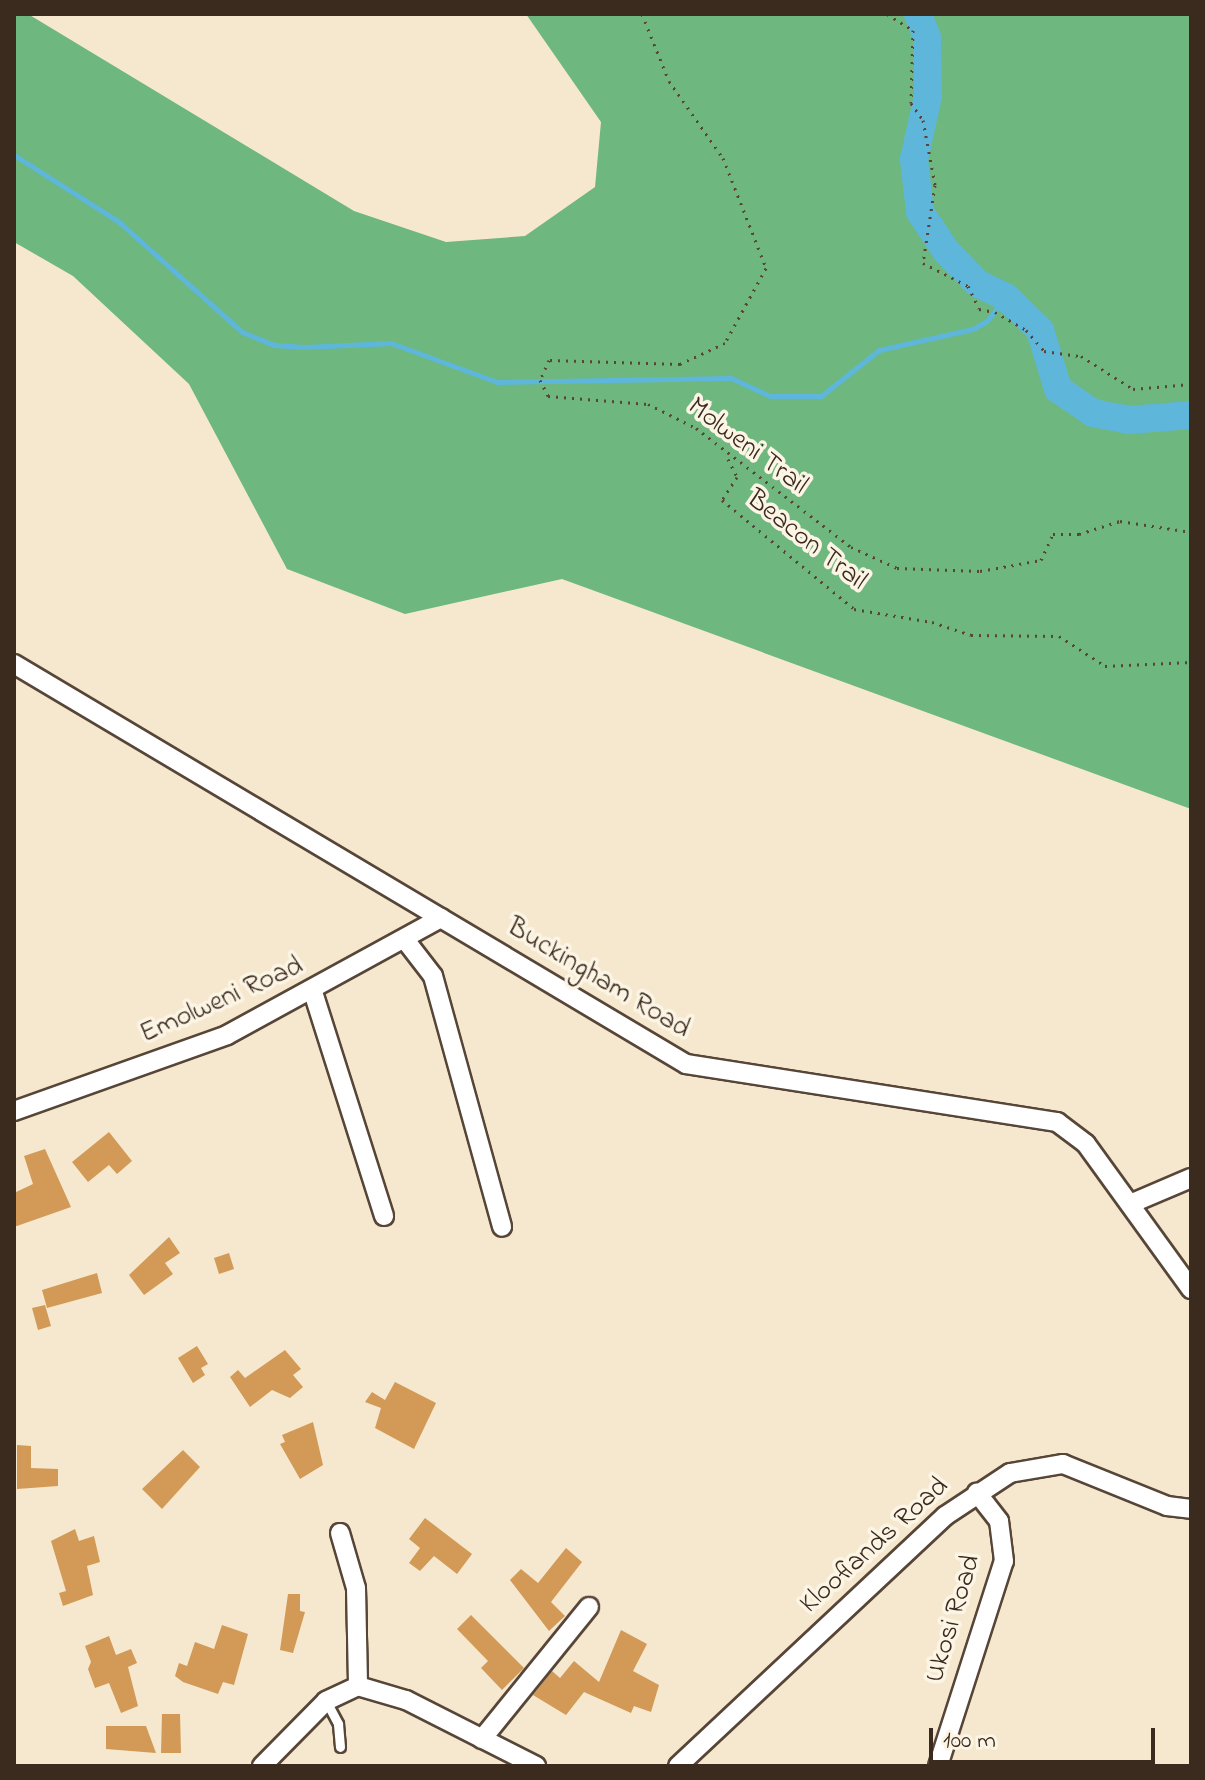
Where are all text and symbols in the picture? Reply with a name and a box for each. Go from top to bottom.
street label: Molweni Trail [680,391,814,503]
street label: Beacon Trail [739,483,873,599]
street label: Buckingham Road [500,911,696,1047]
street label: Emolweni Road [135,950,309,1052]
street label: Klooflands Road [794,1471,956,1621]
street label: Ukosi Road [919,1551,989,1687]
scale bar [933,1712,1159,1762]
text: 100 m [943,1724,996,1759]

